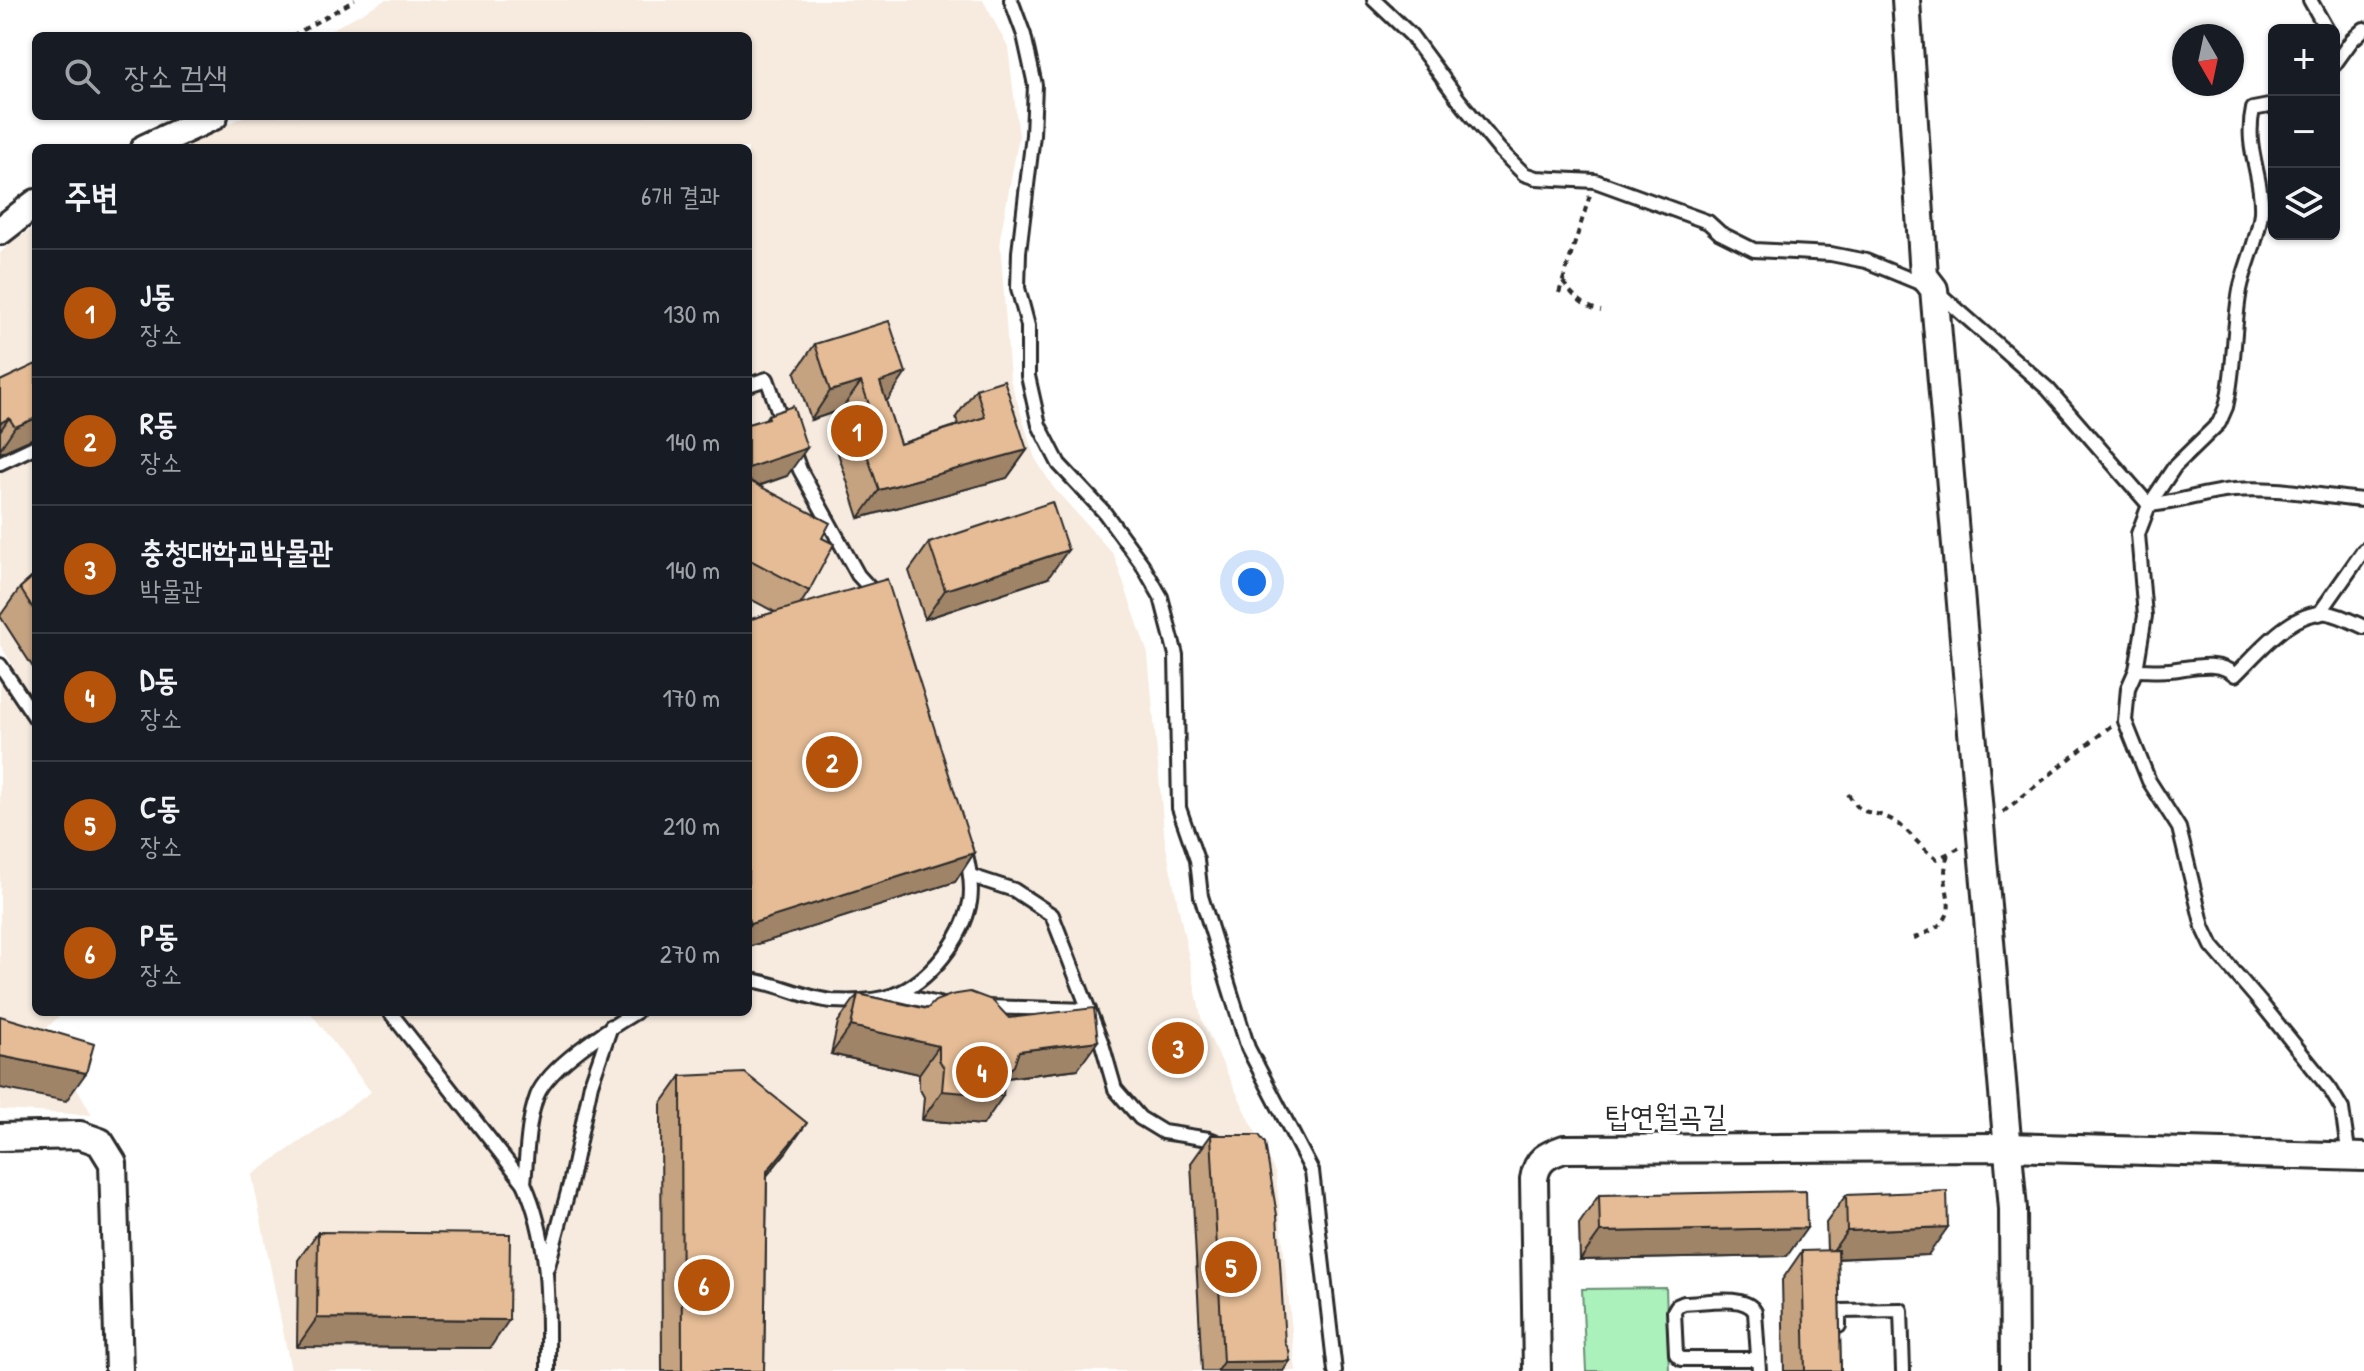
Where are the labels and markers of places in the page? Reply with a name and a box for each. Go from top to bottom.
pin: 1 [831,401,883,461]
pin: 2 [806,732,858,792]
pin: 3 [1152,1018,1204,1078]
pin: 4 [956,1042,1008,1102]
pin: 5 [1205,1237,1257,1297]
pin: 6 [678,1255,730,1315]

